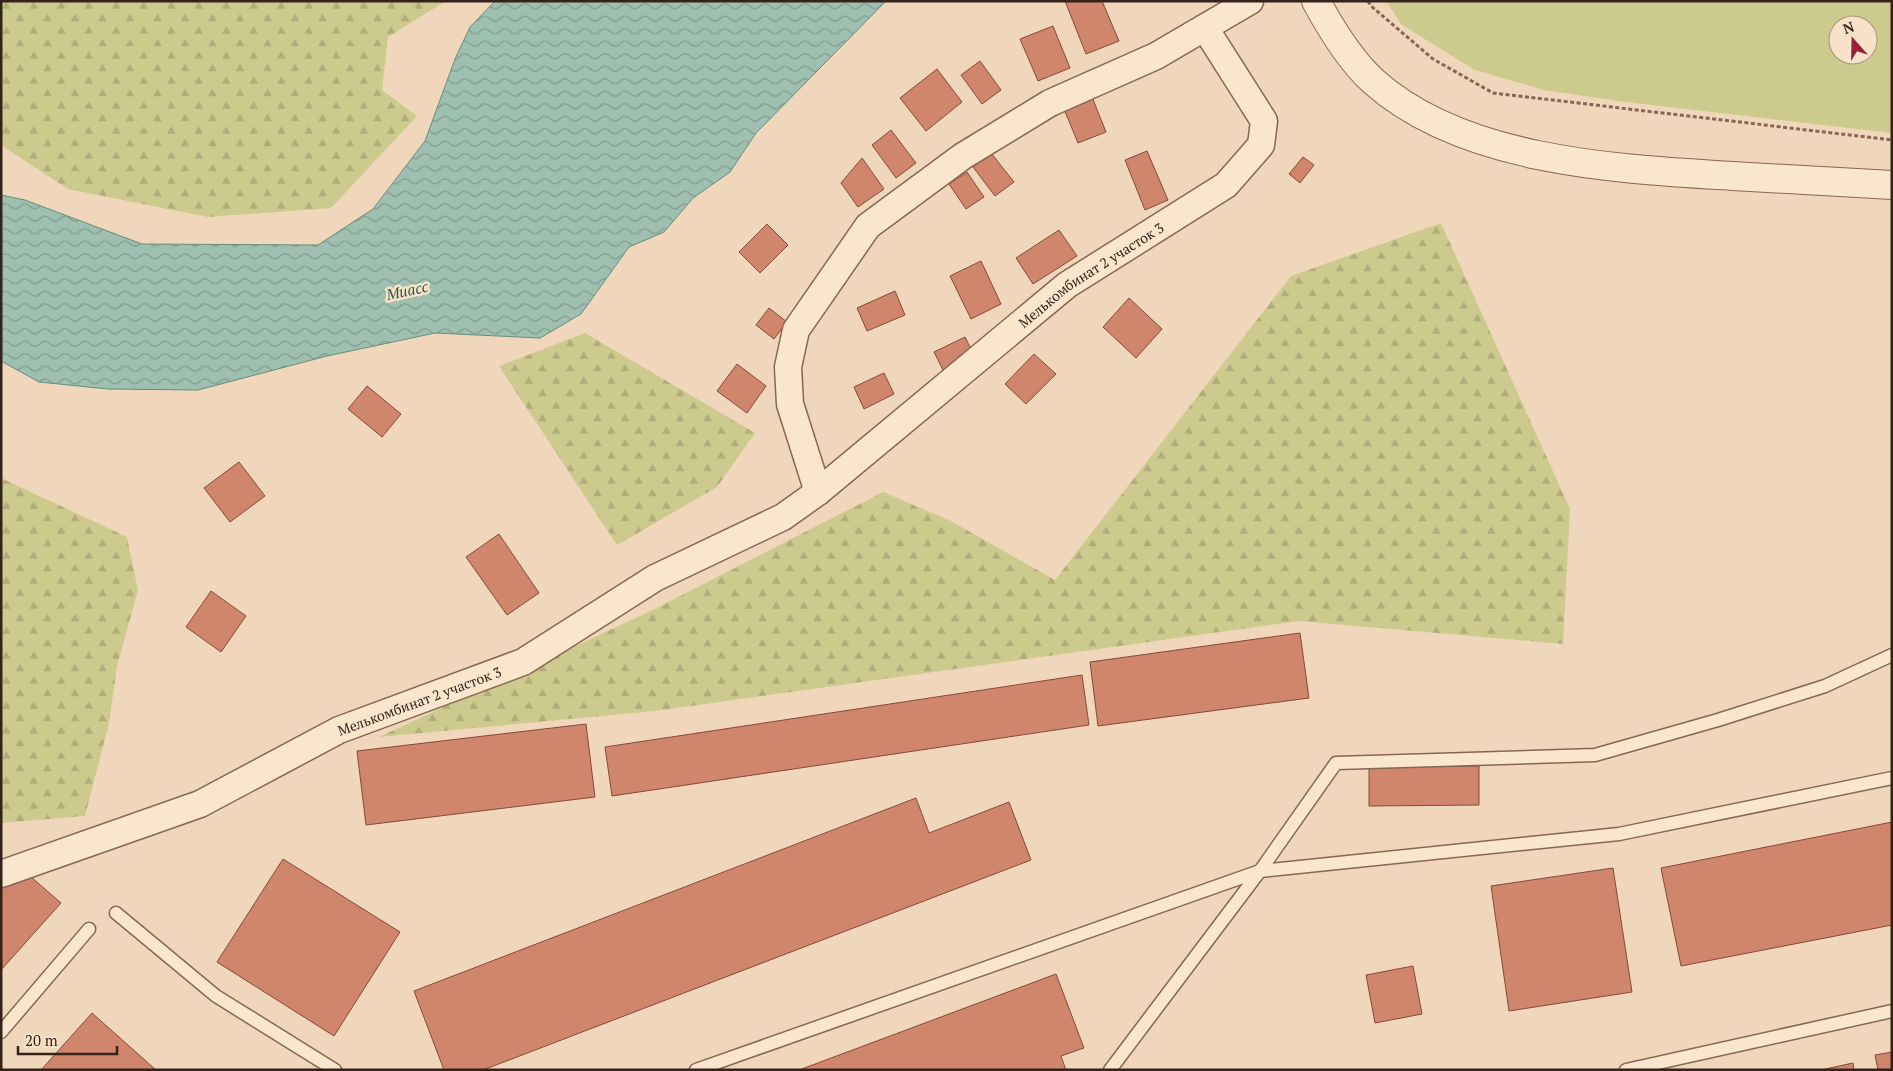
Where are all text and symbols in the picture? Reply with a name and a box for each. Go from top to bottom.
north arrow [1828,15,1878,65]
text: N [1840,16,1857,38]
street label: Мелькомбинат 2 участок 3 [1014,217,1167,331]
water label: Миасс [383,276,430,304]
street label: Мелькомбинат 2 участок 3 [335,661,504,739]
scale bar [18,1024,116,1056]
text: 20 m [25,1030,58,1050]

